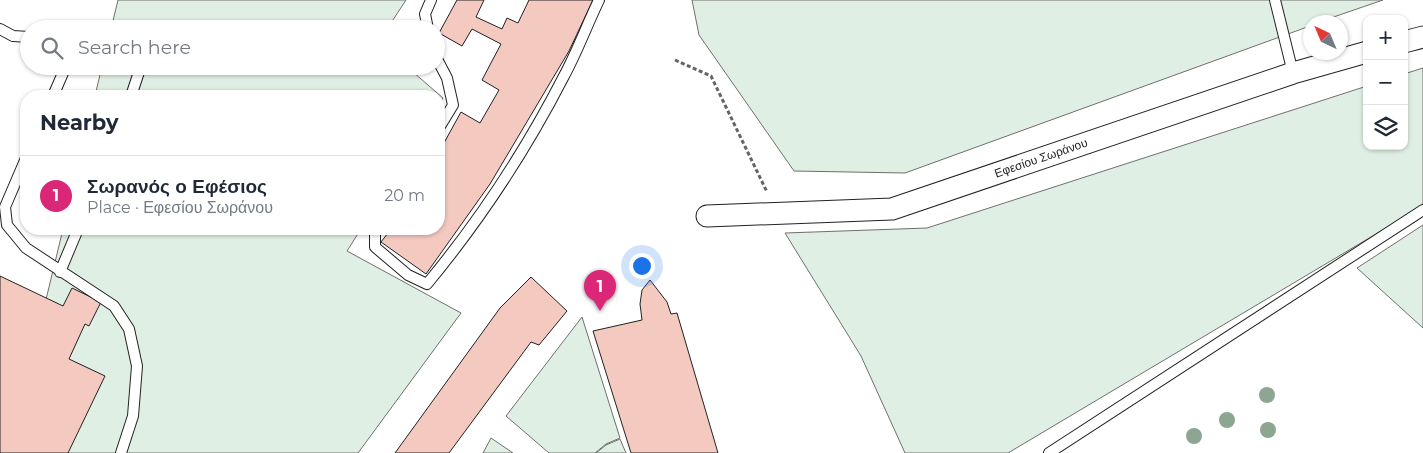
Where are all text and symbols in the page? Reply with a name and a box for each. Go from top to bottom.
north arrow [1303,15,1348,60]
map controls [1363,15,1408,150]
button: + [1363,15,1408,60]
search box [20,20,445,75]
icon: search [38,34,66,62]
text: Search here [78,36,191,59]
button: − [1363,60,1408,105]
button: layers [1363,105,1408,150]
text: Nearby [40,110,119,135]
street label: Εφεσίου Σωράνου [992,135,1089,180]
text: Σωρανός ο Εφέσιος [87,175,267,198]
text: 1 [53,186,59,205]
text: 20 m [384,186,425,205]
text: Place · Εφεσίου Σωράνου [87,198,273,217]
your location [629,253,655,279]
pin: 1 [584,270,616,311]

